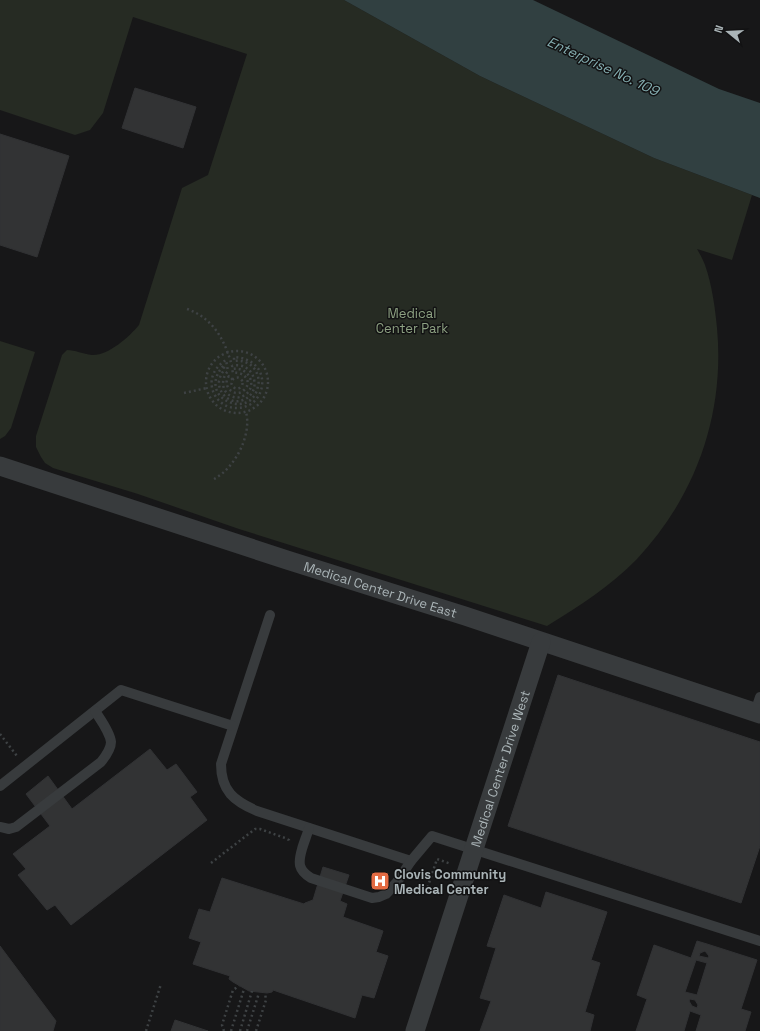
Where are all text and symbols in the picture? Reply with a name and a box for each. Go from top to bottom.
north arrow [708,12,748,52]
text: N [711,23,726,35]
water label: Enterprise No. 109 [544,32,663,100]
park label: Medical Center Park [376,305,448,337]
street label: Medical Center Drive East [302,558,459,622]
street label: Medical Center Drive West [467,688,534,849]
place label: Clovis Community Medical Center [394,866,506,898]
hospital icon: Clovis Community Medical Center [369,870,391,892]

